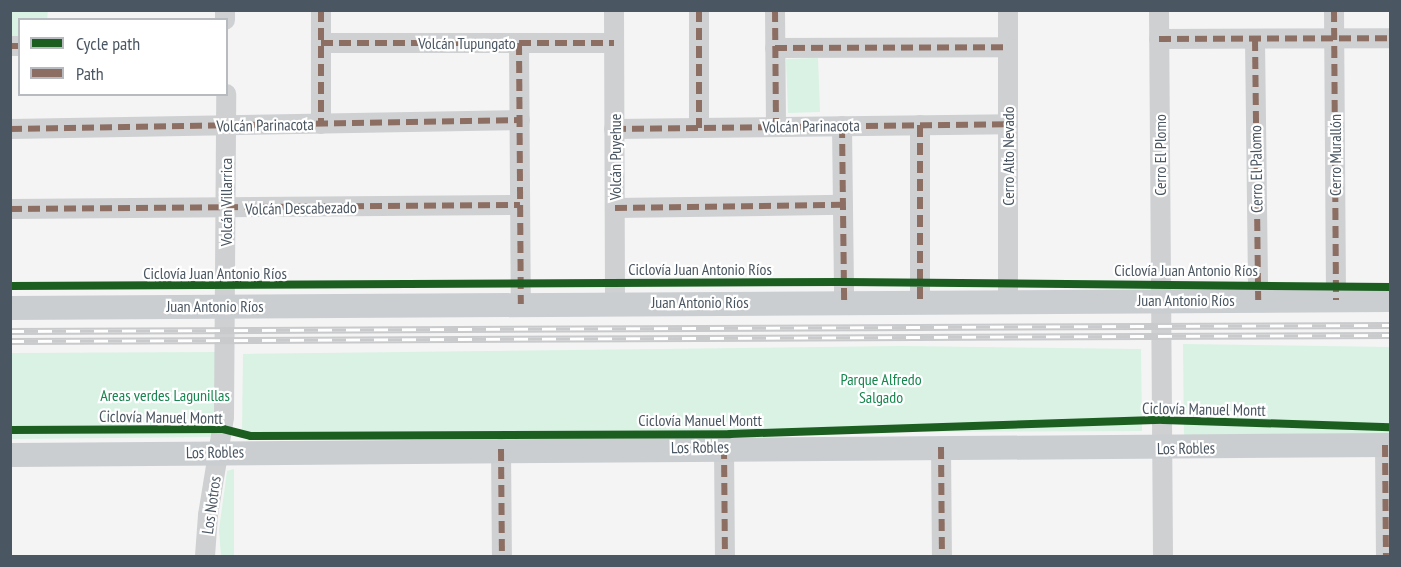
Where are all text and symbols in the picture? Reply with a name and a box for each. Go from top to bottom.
legend [18,18,228,96]
text: Cycle path [76,32,140,55]
street label: Volcán Tupungato [418,33,516,53]
text: Path [76,62,104,85]
street label: Cerro Alto Nevado [998,106,1018,206]
street label: Volcán Puyehue [605,114,625,200]
street label: Cerro El Plomo [1150,114,1170,196]
street label: Cerro Murallón [1325,114,1345,196]
street label: Volcán Parinacota [216,115,314,135]
street label: Volcán Parinacota [762,116,860,136]
street label: Cerro El Palomo [1246,125,1266,213]
street label: Volcán Villarrica [216,158,236,246]
street label: Volcán Descabezado [245,197,357,219]
street label: Ciclovía Juan Antonio Ríos [628,259,772,279]
street label: Ciclovía Juan Antonio Ríos [1114,260,1258,280]
street label: Ciclovía Juan Antonio Ríos [143,263,287,283]
street label: Juan Antonio Ríos [1137,290,1235,310]
street label: Juan Antonio Ríos [651,292,749,312]
street label: Juan Antonio Ríos [166,296,264,316]
park label: Parque Alfredo Salgado [840,369,922,407]
park label: Areas verdes Lagunillas [100,385,230,405]
street label: Ciclovía Manuel Montt [1142,398,1266,420]
street label: Ciclovía Manuel Montt [99,406,223,428]
street label: Ciclovía Manuel Montt [638,410,762,430]
street label: Los Robles [671,437,729,457]
street label: Los Robles [1157,438,1215,458]
street label: Los Robles [186,442,244,462]
street label: Los Notros [197,475,225,535]

